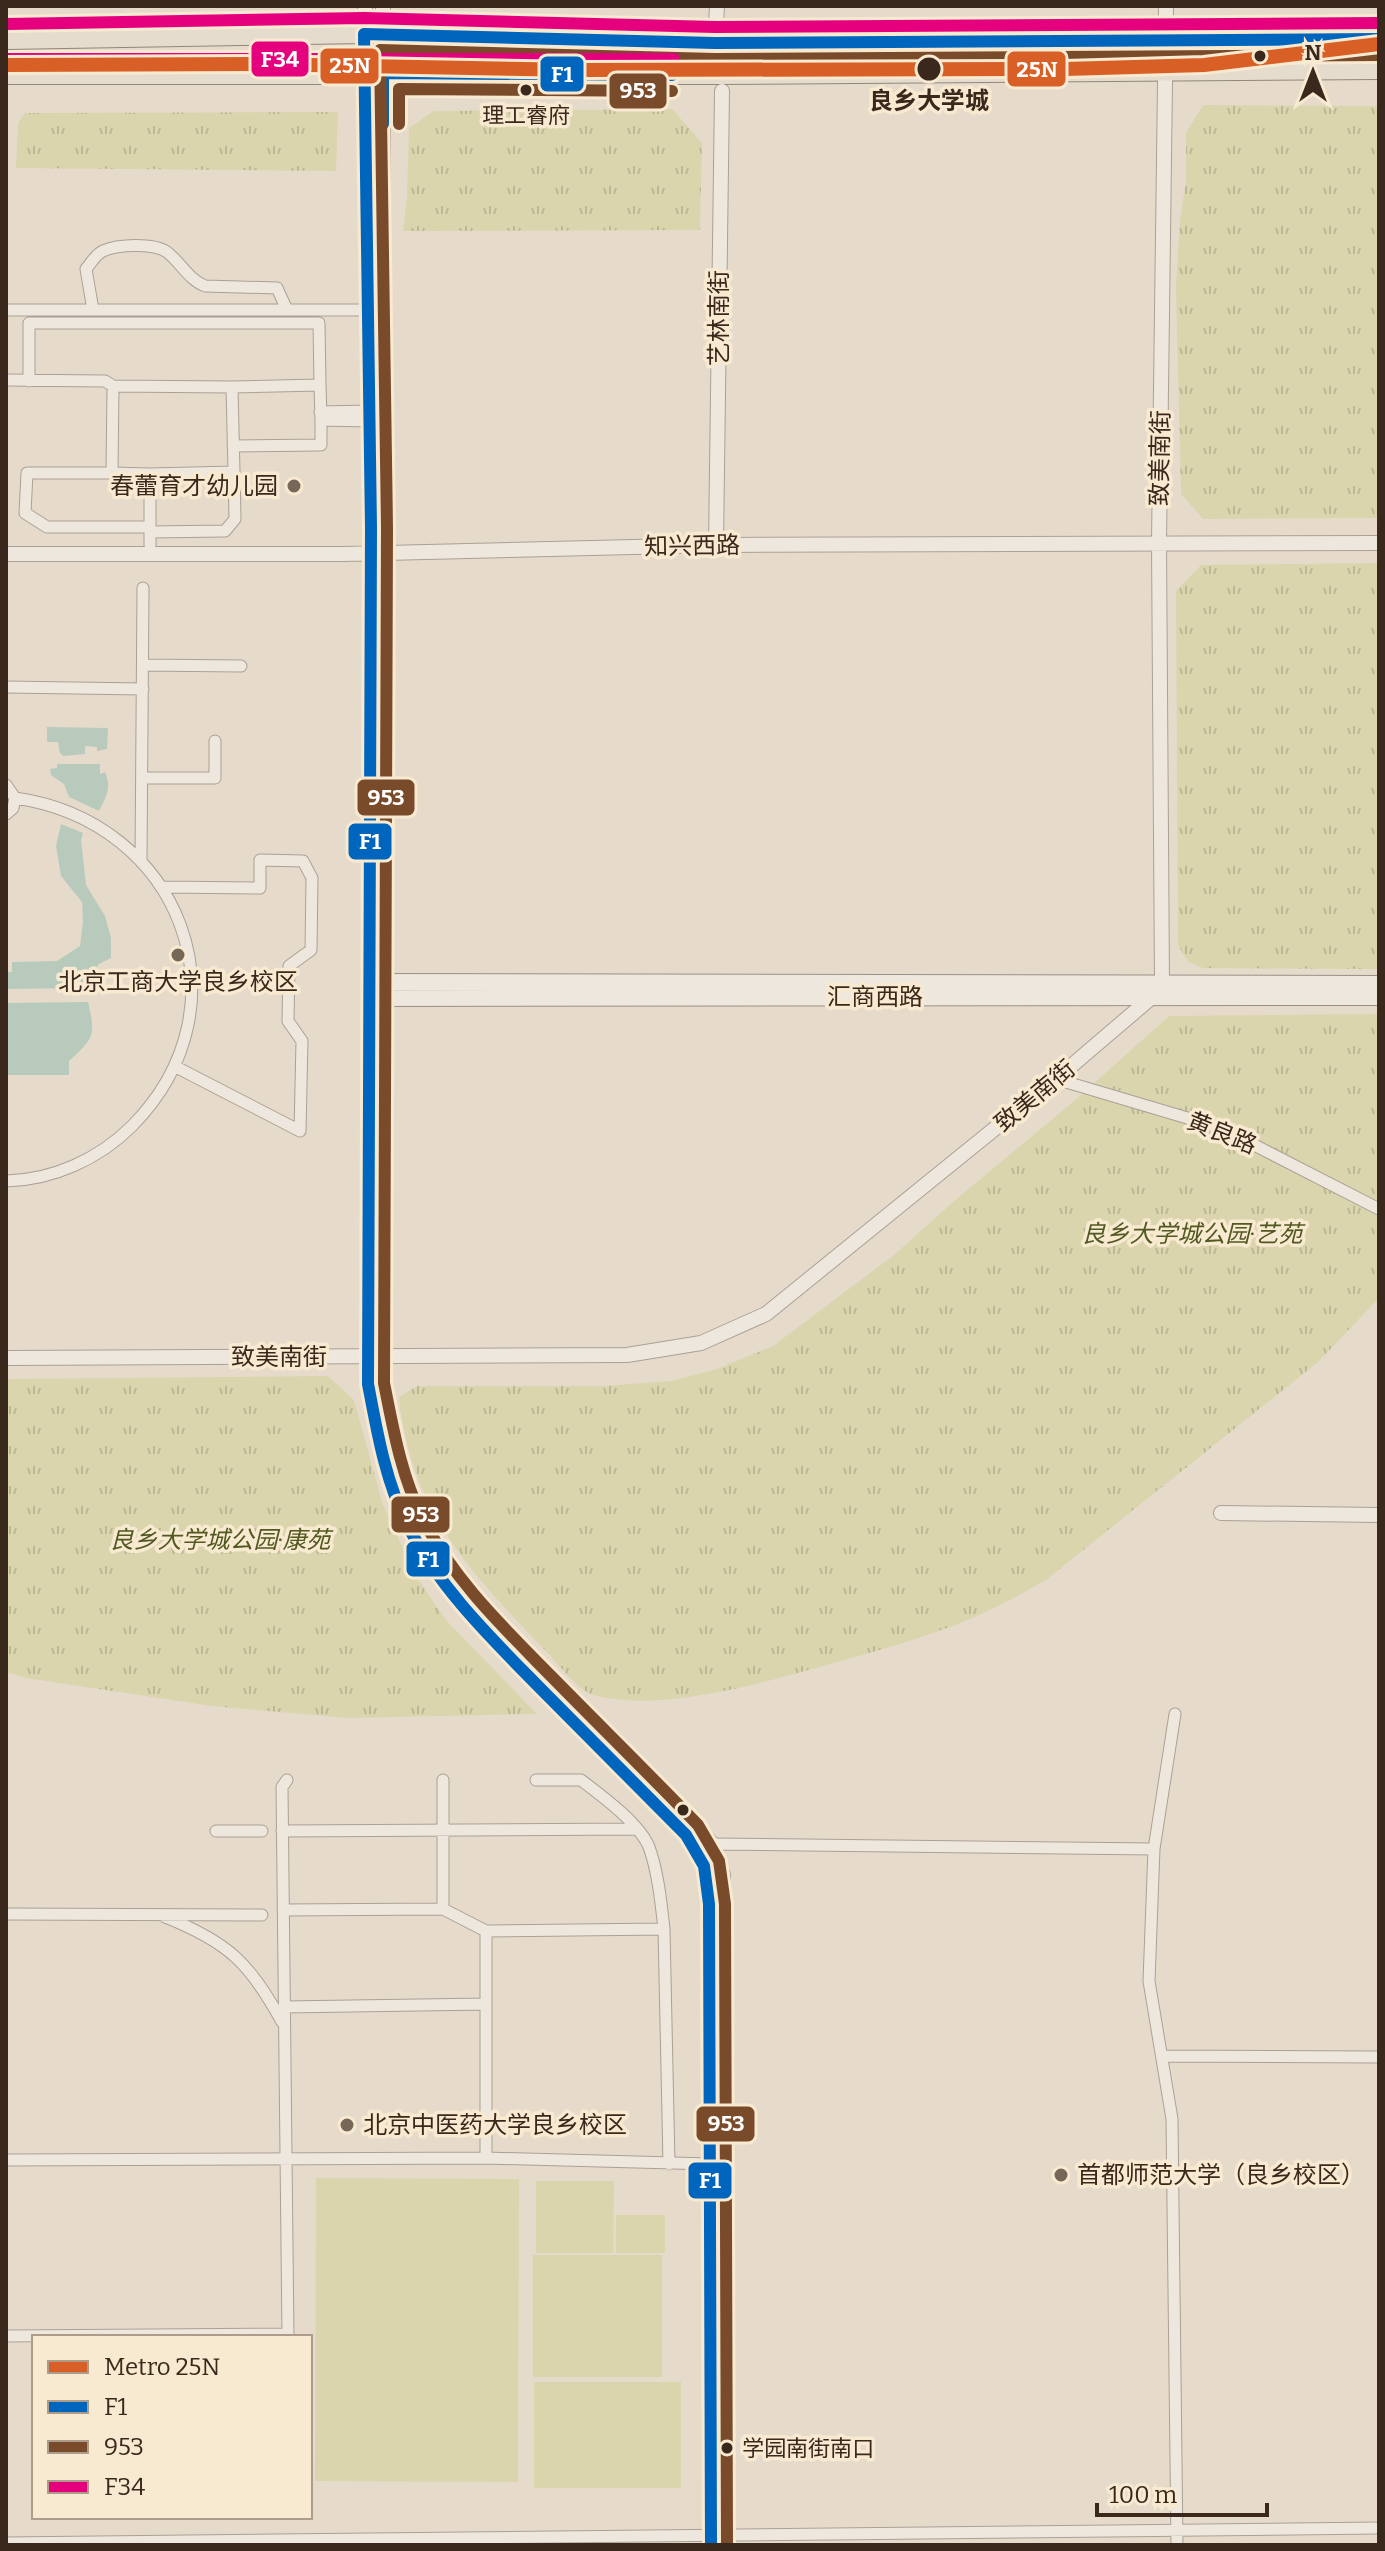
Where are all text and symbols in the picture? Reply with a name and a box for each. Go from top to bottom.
north arrow [1273,32,1353,112]
text: N [1305,39,1322,66]
line badge: F34 [250,40,310,78]
text: F34 [261,46,300,73]
line badge: 25N [319,47,380,85]
unlabelled marker [1252,48,1268,64]
line badge: 25N [1006,50,1067,88]
text: 25N [329,52,371,79]
line badge: F1 [539,55,585,93]
marker: 良乡大学城 [915,55,943,83]
text: 25N [1016,56,1058,83]
text: F1 [551,61,573,88]
line badge: 953 [608,72,668,110]
text: 953 [619,77,657,104]
marker: 理工睿府 [518,82,534,98]
place label: 良乡大学城 [869,87,989,115]
place label: 理工睿府 [482,102,570,129]
street label: 艺林南街 [705,270,733,366]
street label: 致美南街 [1145,410,1175,506]
place label: 春蕾育才幼儿园 [110,472,278,500]
marker: 春蕾育才幼儿园 [285,477,303,495]
street label: 知兴西路 [644,531,740,561]
line badge: 953 [356,778,416,817]
text: 953 [367,784,405,811]
line badge: F1 [347,822,393,861]
text: F1 [359,828,381,855]
marker: 北京工商大学良乡校区 [169,946,187,964]
place label: 北京工商大学良乡校区 [58,968,298,996]
street label: 汇商西路 [827,983,923,1011]
street label: 致美南街 [989,1054,1081,1138]
street label: 黄良路 [1183,1107,1261,1159]
park label: 良乡大学城公园·艺苑 [1081,1220,1307,1248]
street label: 致美南街 [231,1343,327,1371]
line badge: 953 [390,1495,451,1534]
text: 953 [402,1501,440,1528]
park label: 良乡大学城公园·康苑 [109,1526,335,1554]
line badge: F1 [405,1540,451,1578]
text: F1 [417,1546,439,1573]
unlabelled marker [675,1802,691,1818]
line badge: 953 [695,2105,756,2143]
text: 953 [707,2110,745,2137]
place label: 北京中医药大学良乡校区 [363,2111,627,2139]
marker: 北京中医药大学良乡校区 [338,2116,356,2134]
line badge: F1 [687,2161,733,2200]
place label: 首都师范大学（良乡校区） [1077,2161,1365,2189]
marker: 首都师范大学（良乡校区） [1052,2166,1070,2184]
text: F1 [699,2167,721,2194]
legend [32,2335,312,2519]
text: Metro 25N [104,2353,220,2381]
text: F1 [104,2393,128,2421]
text: 953 [104,2433,144,2461]
place label: 学园南街南口 [742,2435,874,2462]
marker: 学园南街南口 [719,2440,735,2456]
scale bar [1097,2467,1267,2517]
text: F34 [104,2473,145,2501]
text: 100 m [1109,2481,1177,2509]

